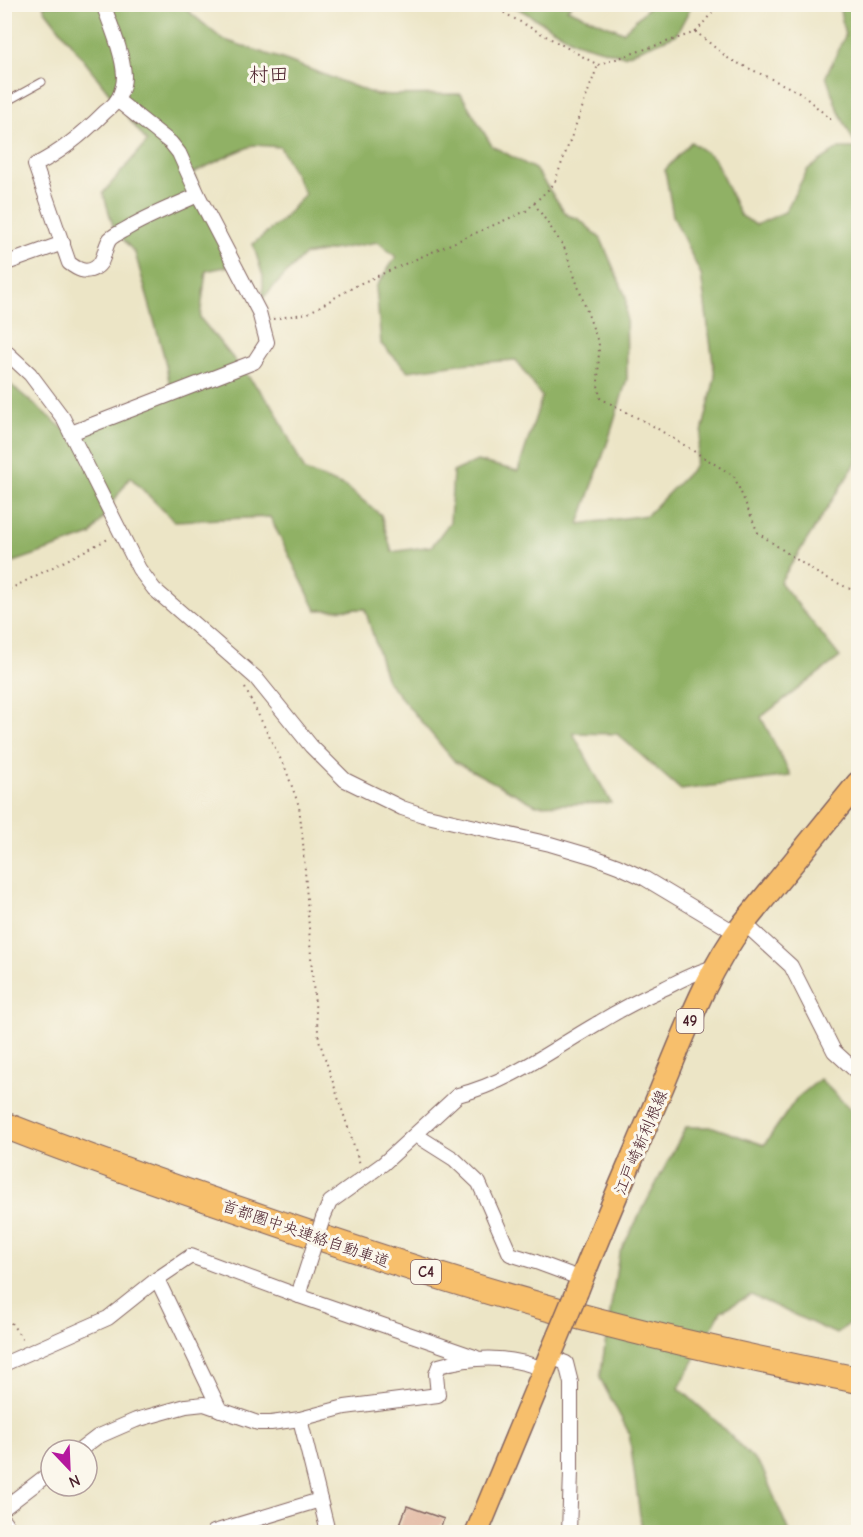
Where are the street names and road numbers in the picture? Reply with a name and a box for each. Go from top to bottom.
road number: 49 [676,1009,704,1033]
street label: 江戸崎新利根線 [611,1087,671,1197]
street label: 首都圏中央連絡自動車道 [220,1197,392,1271]
road number: C4 [411,1260,441,1284]

